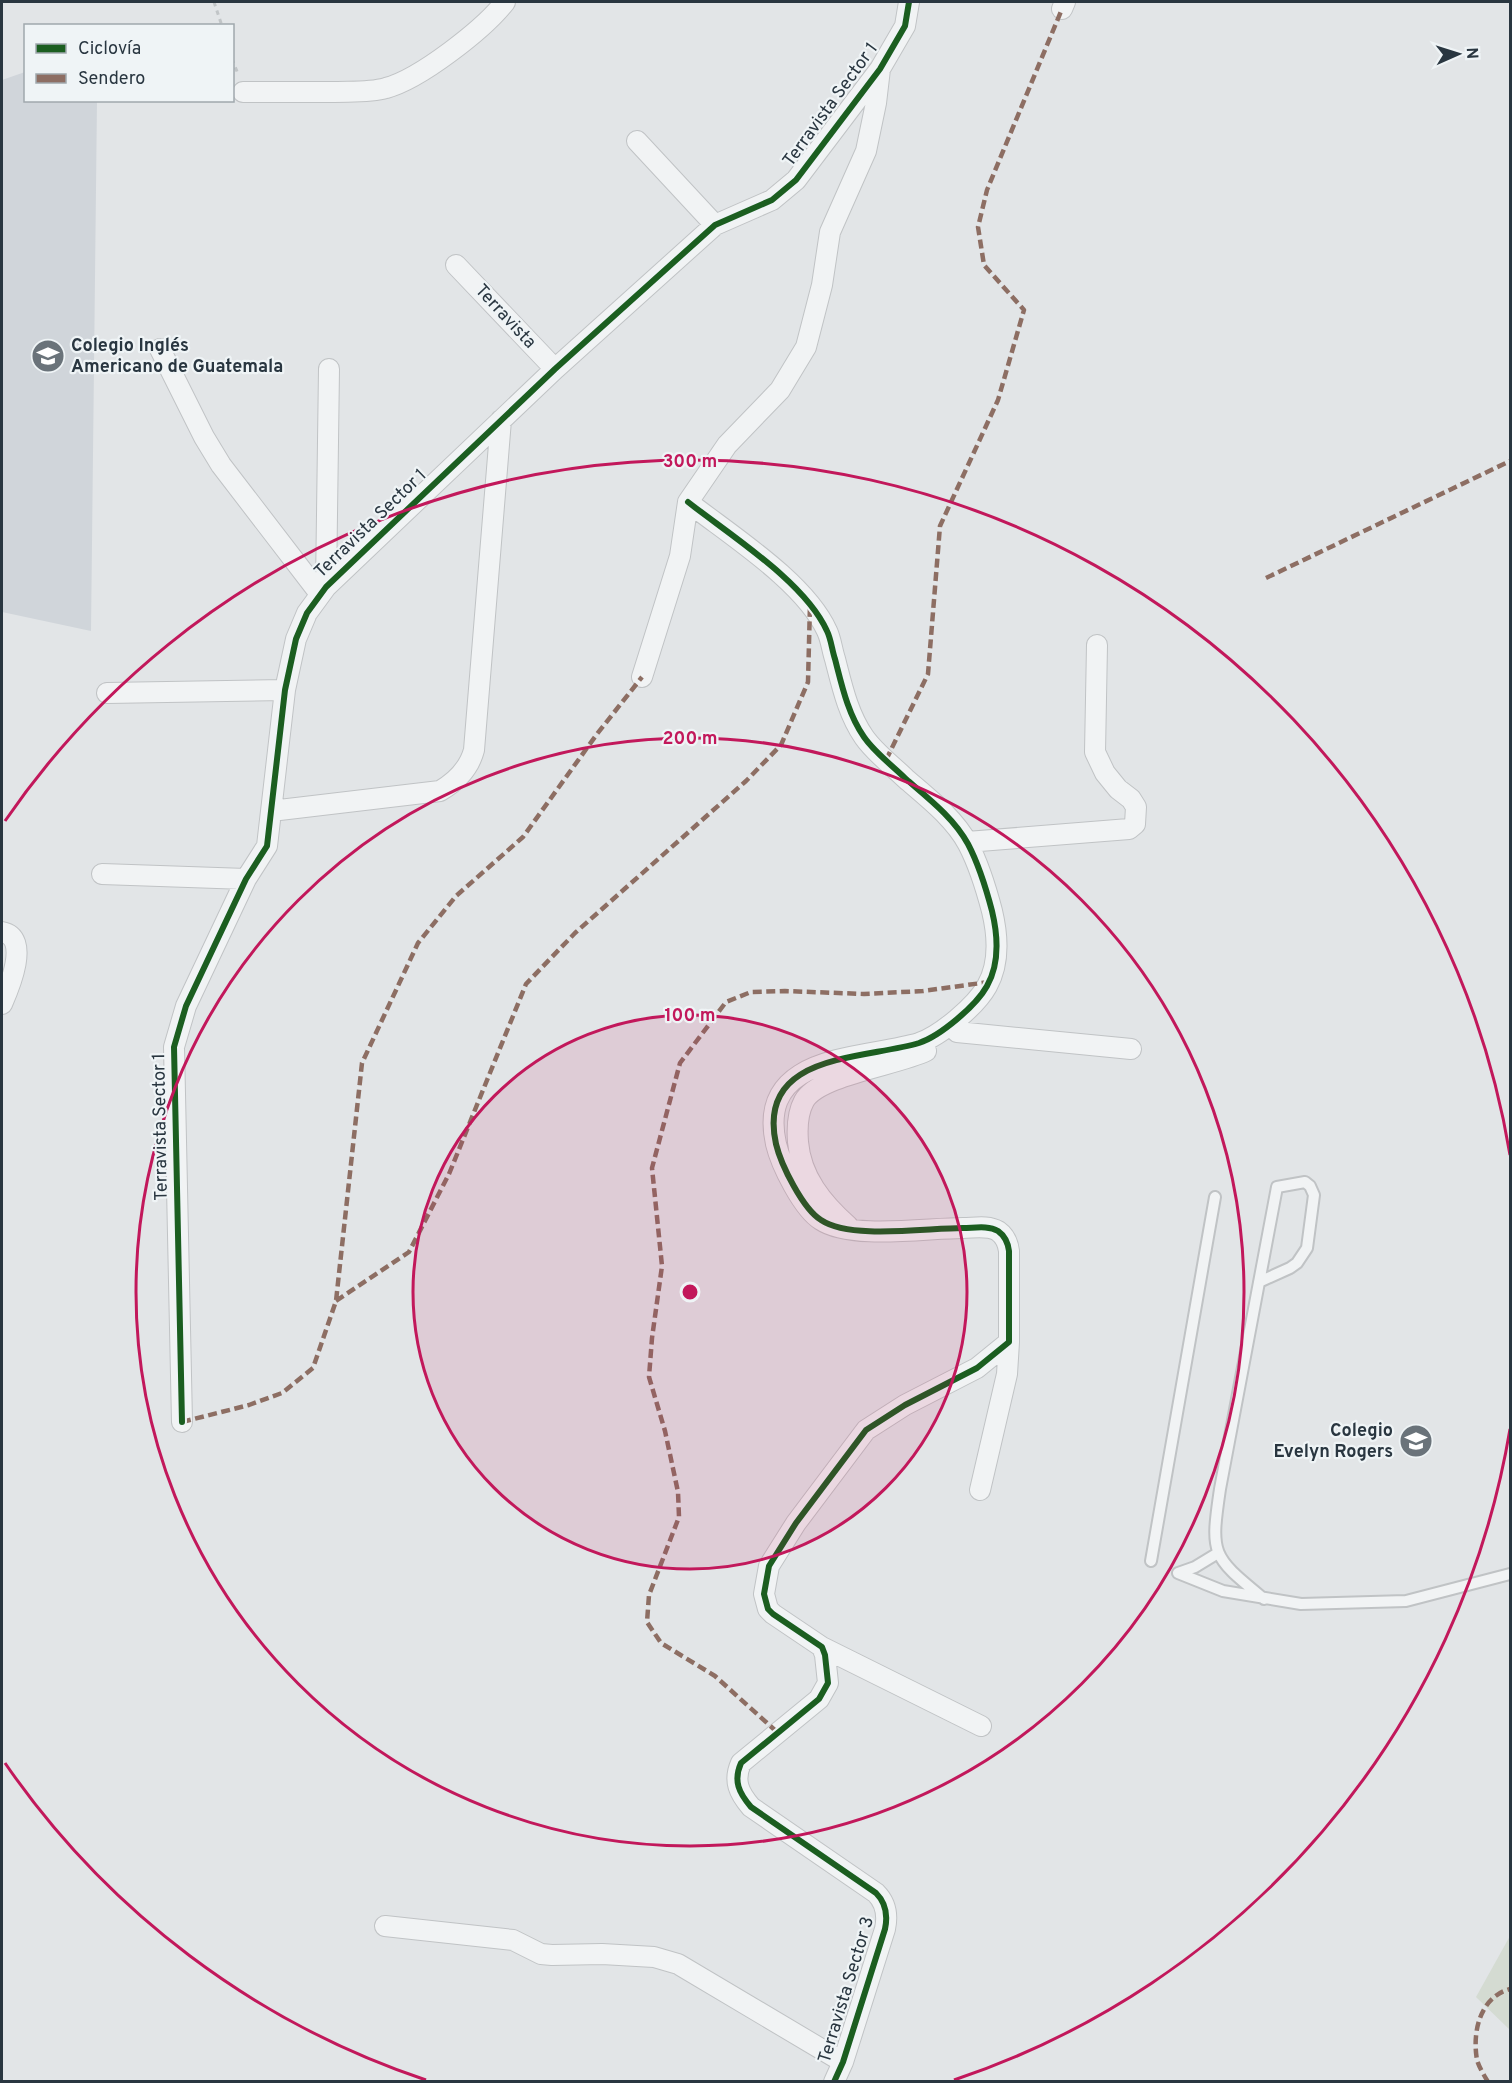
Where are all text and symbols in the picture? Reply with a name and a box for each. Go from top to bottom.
legend [24,24,234,102]
north arrow [1428,24,1488,84]
text: Ciclovía [78,38,141,61]
street label: Terravista Sector 1 [778,38,884,172]
text: N [1461,47,1481,60]
text: Sendero [78,68,145,91]
street label: Terravista [469,280,541,354]
place label: Colegio Inglés Americano de Guatemala [71,335,283,379]
school or university icon: Colegio Inglés Americano de Guatemala [30,338,66,374]
text: 300 m [663,451,717,474]
street label: Terravista Sector 1 [310,464,432,584]
text: 200 m [662,728,718,751]
text: 100 m [664,1005,716,1028]
street label: Terravista Sector 1 [148,1053,174,1201]
centre of rings [680,1282,700,1302]
place label: Colegio Evelyn Rogers [1274,1420,1393,1464]
school or university icon: Colegio Evelyn Rogers [1398,1423,1434,1459]
street label: Terravista Sector 3 [814,1914,880,2066]

